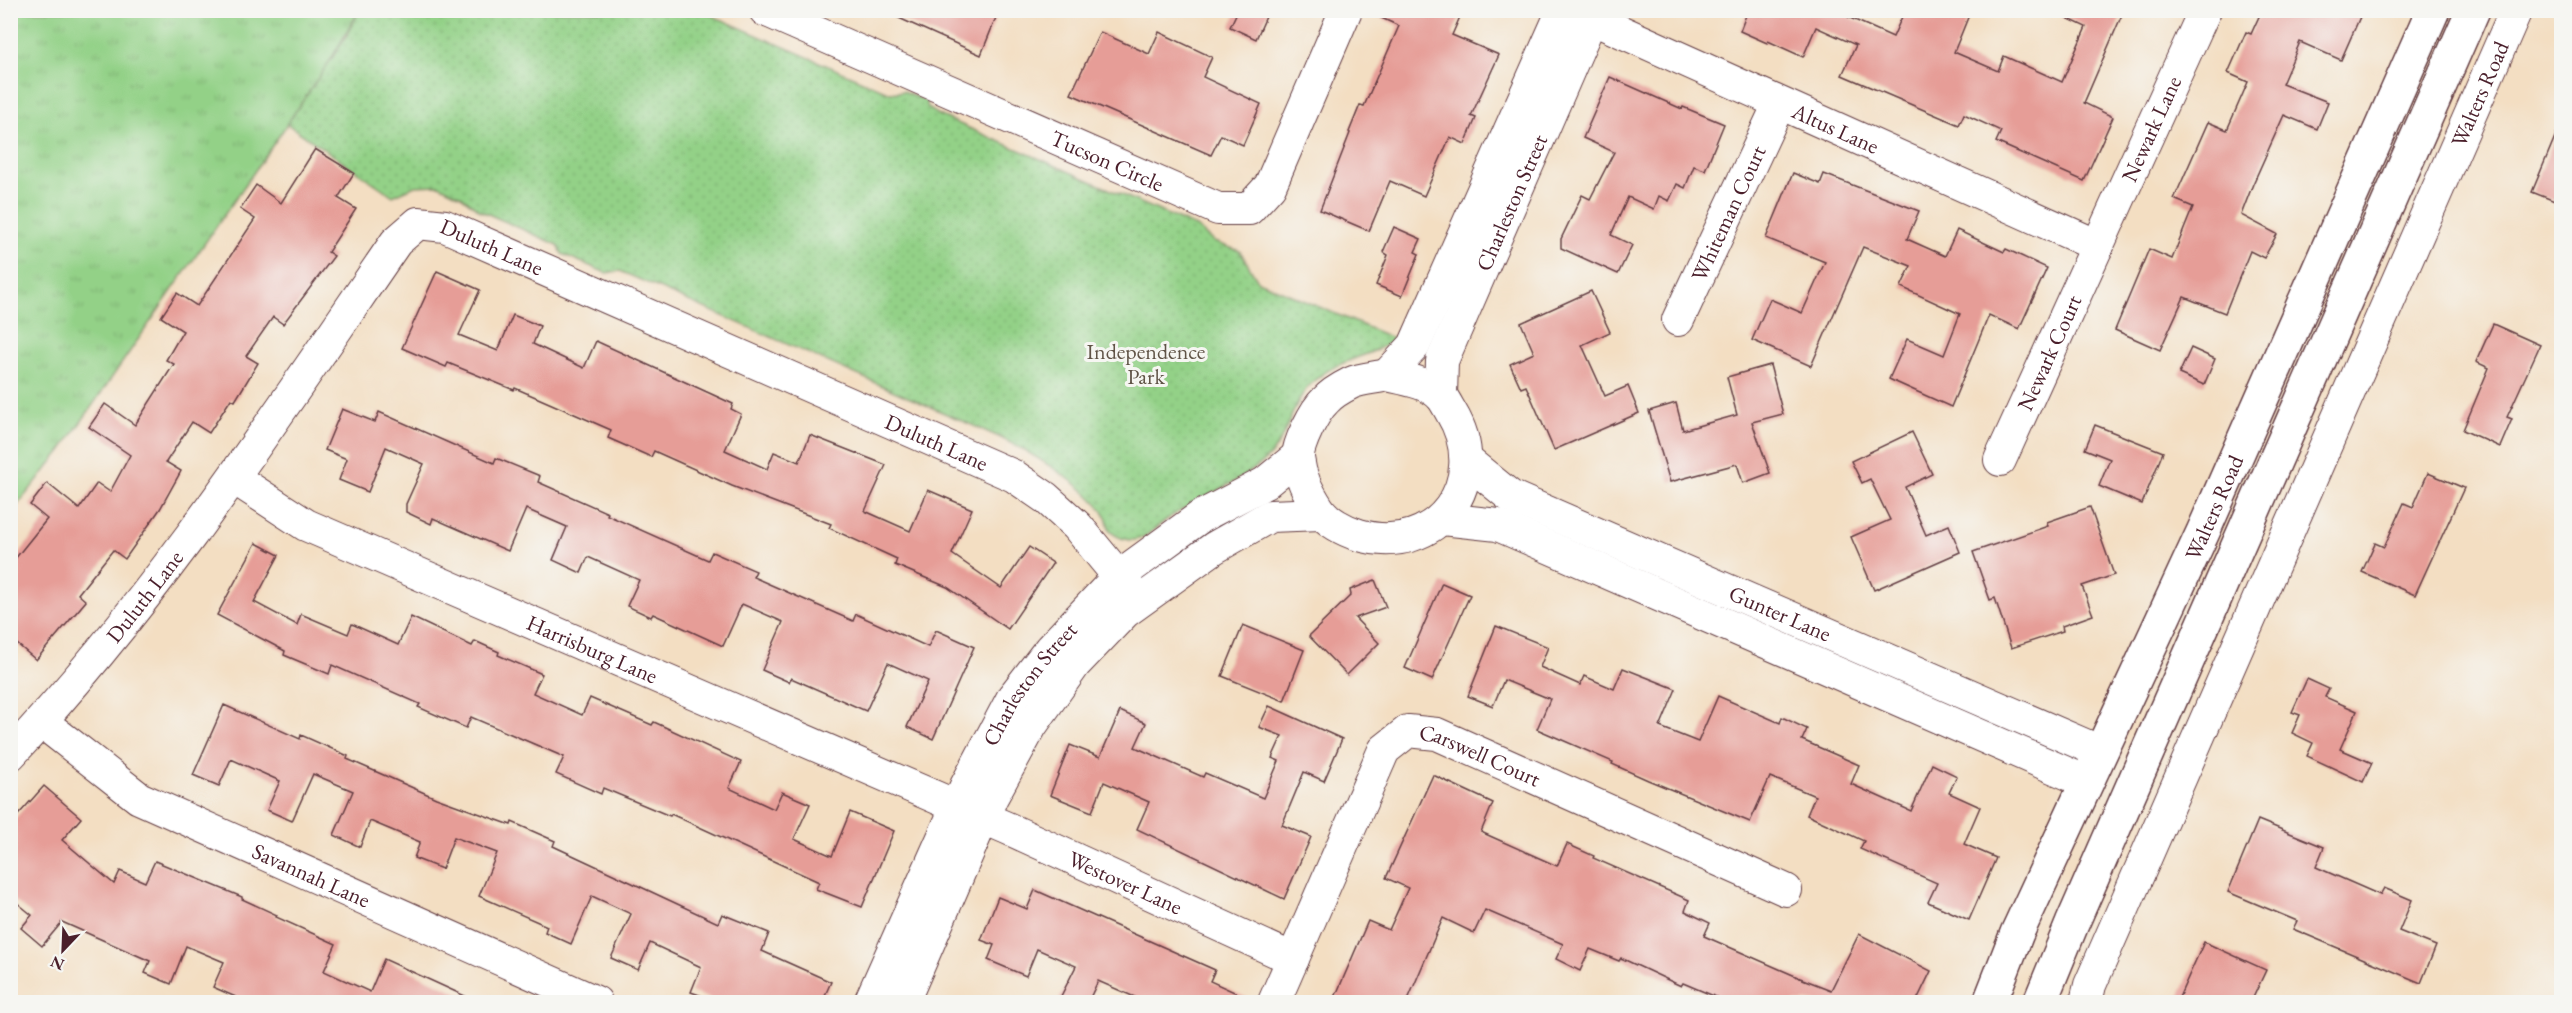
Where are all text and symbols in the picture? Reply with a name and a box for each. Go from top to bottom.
street label: Walters Road [2444,36,2516,151]
street label: Newark Lane [2115,71,2188,187]
street label: Altus Lane [1786,96,1884,161]
street label: Tucson Circle [1046,123,1169,199]
street label: Charleston Street [1469,130,1554,275]
street label: Whiteman Court [1684,141,1773,286]
street label: Duluth Lane [436,212,548,283]
street label: Newark Court [2010,290,2088,415]
park label: Independence Park [1087,337,1206,391]
street label: Duluth Lane [881,407,993,478]
street label: Walters Road [2178,450,2251,565]
street label: Duluth Lane [100,544,190,649]
street label: Gunter Lane [1725,579,1836,649]
street label: Harrisburg Lane [522,608,663,690]
street label: Charleston Street [976,616,1083,751]
street label: Carswell Court [1418,718,1545,793]
street label: Savannah Lane [248,836,375,915]
street label: Westover Lane [1064,844,1187,922]
north arrow [33,920,93,980]
text: N [47,951,67,976]

